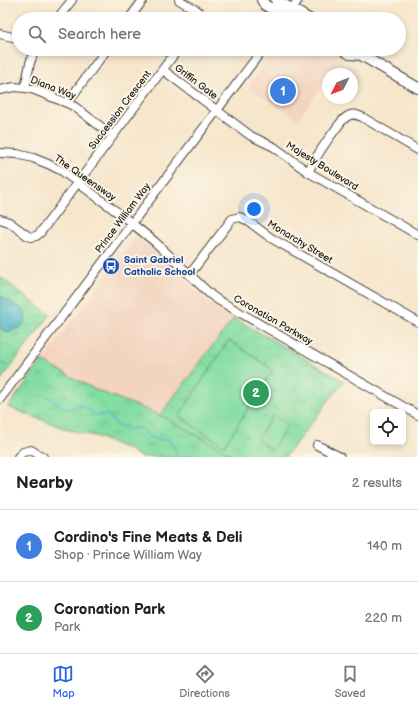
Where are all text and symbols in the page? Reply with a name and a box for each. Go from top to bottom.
search box [12,12,406,56]
icon: search [26,23,48,45]
text: Search here [58,25,141,44]
street label: Griffin Gate [172,62,220,102]
street label: Succession Crescent [86,68,154,152]
north arrow [322,68,358,104]
street label: Diana Way [29,74,78,102]
pin: 1 [270,76,296,106]
street label: Majesty Boulevard [284,139,360,193]
street label: The Queensway [52,152,119,204]
street label: Prince William Way [93,180,153,255]
your location [244,199,264,219]
street label: Monarchy Street [265,218,335,266]
place label: Saint Gabriel Catholic School [124,254,195,278]
bus stop icon: Saint Gabriel Catholic School [101,256,121,276]
street label: Coronation Parkway [231,292,315,348]
pin: 2 [243,378,269,408]
map controls [370,409,406,445]
button: locate [370,409,406,445]
text: Nearby [16,473,73,493]
text: 2 results [352,475,402,491]
text: Cordino's Fine Meats & Deli [54,528,242,547]
text: 1 [26,538,32,554]
text: 140 m [367,538,402,554]
text: Shop · Prince William Way [54,547,202,563]
text: Coronation Park [54,600,165,619]
text: 2 [25,610,33,626]
text: 220 m [365,610,402,626]
text: Park [54,619,80,635]
tab: Map [52,663,75,700]
tab: Directions [179,663,230,700]
tab: Saved [335,663,366,700]

